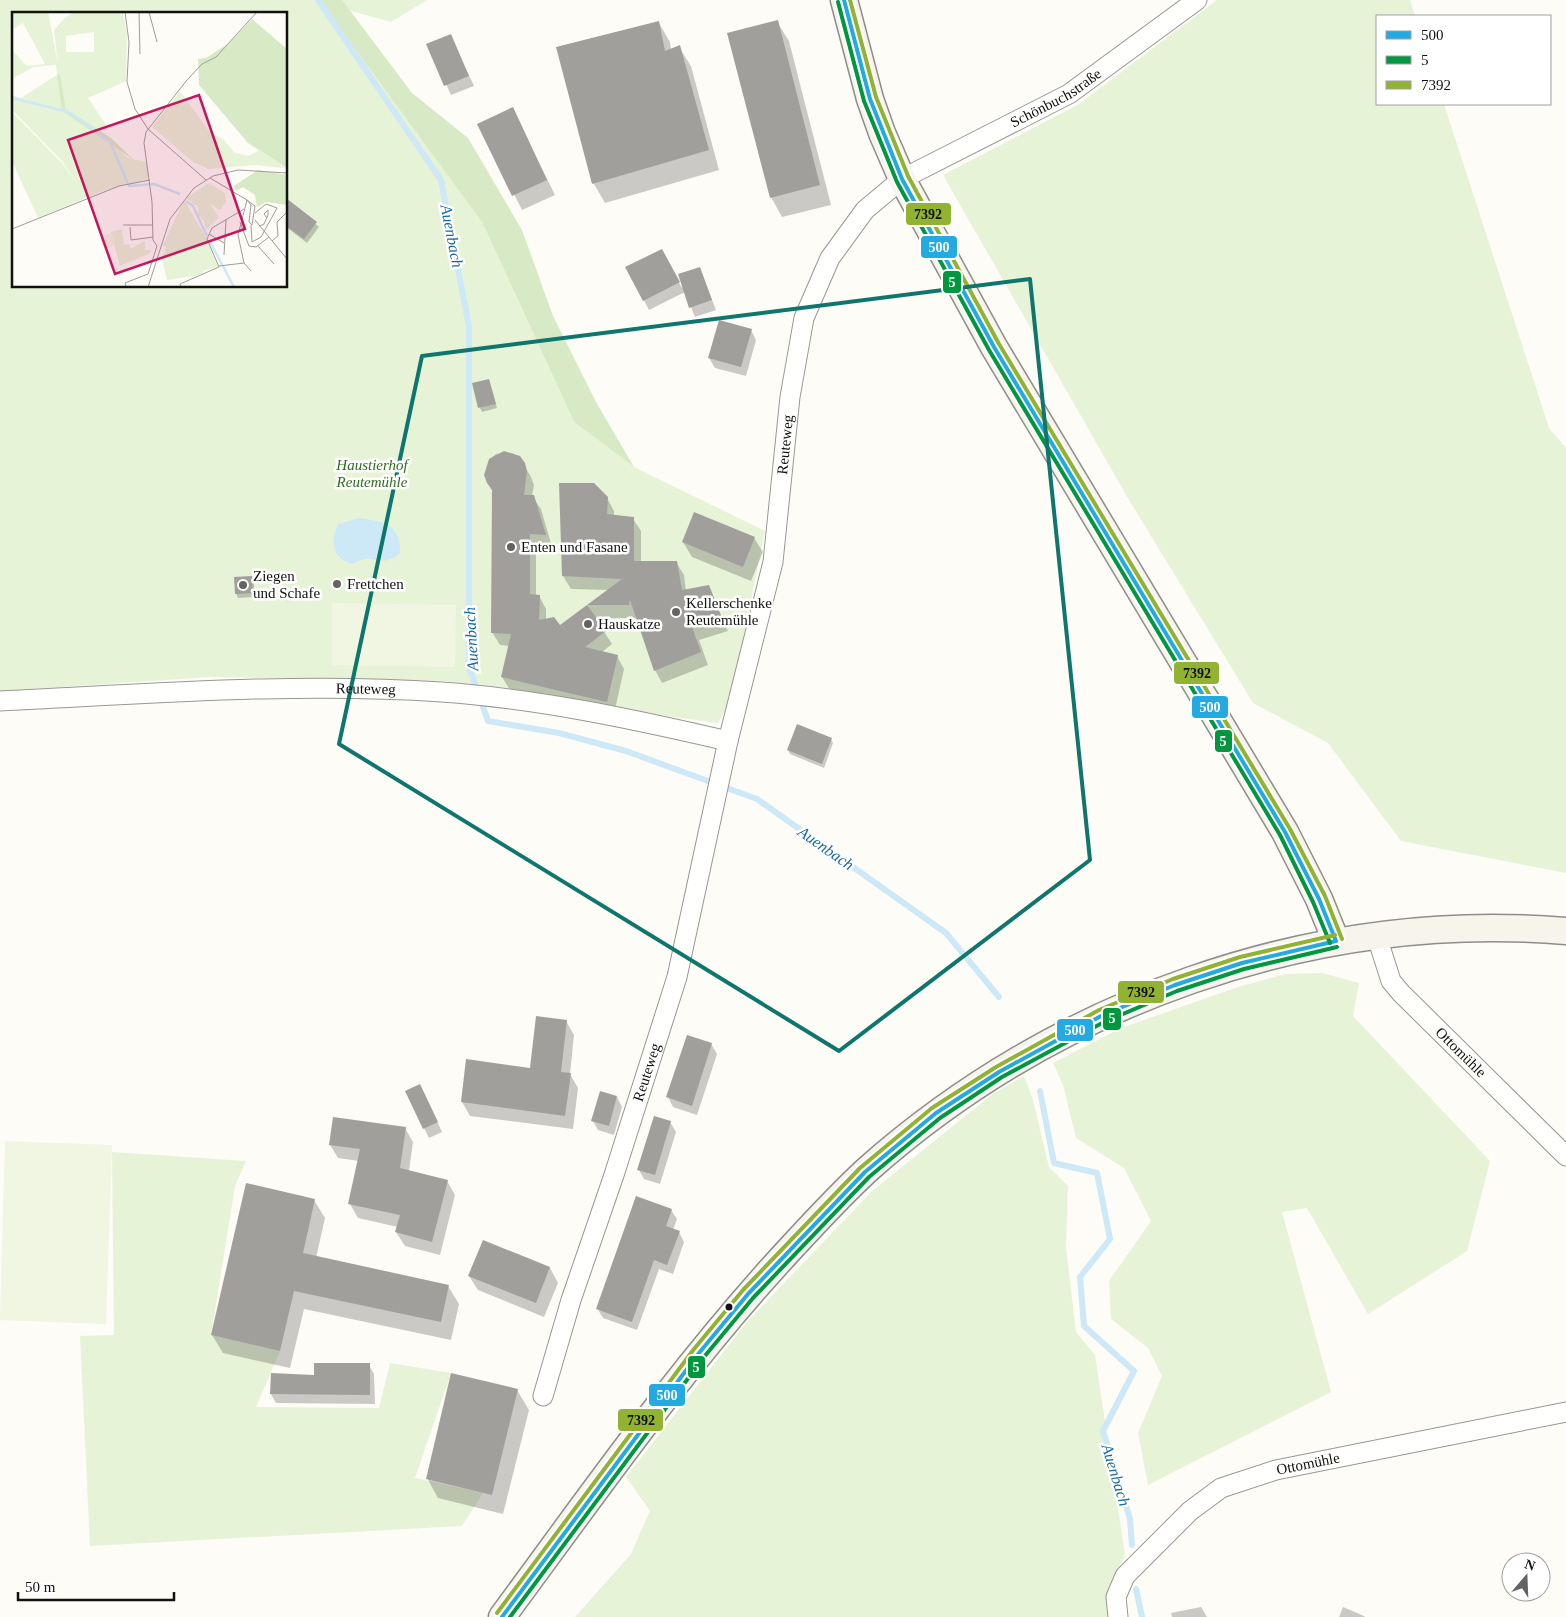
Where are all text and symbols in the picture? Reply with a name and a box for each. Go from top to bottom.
inset map [12,12,288,288]
legend [1376,15,1551,105]
text: 500 [1421,27,1444,43]
text: 5 [1421,52,1429,68]
street label: Schönbuchstraße [1008,65,1104,131]
text: 7392 [1421,77,1451,93]
water label: Auenbach [437,202,466,269]
line badge: 7392 [905,202,952,226]
text: 7392 [914,207,942,222]
line badge: 500 [920,235,958,259]
text: 500 [929,240,950,255]
line badge: 5 [942,270,962,294]
text: 5 [949,275,956,290]
street label: Reuteweg [774,413,796,475]
park label: Haustierhof Reutemühle [335,457,410,490]
place label: Enten und Fasane [521,539,628,555]
marker: Enten und Fasane [505,541,517,553]
place label: Ziegen und Schafe [253,568,320,601]
place label: Frettchen [347,576,404,592]
marker: Frettchen [331,578,343,590]
marker: Ziegen und Schafe [237,579,249,591]
place label: Kellerschenke Reutemühle [686,595,772,628]
marker: Kellerschenke Reutemühle [670,606,682,618]
water label: Auenbach [461,607,481,672]
place label: Hauskatze [598,616,661,632]
marker: Hauskatze [582,618,594,630]
line badge: 7392 [1173,661,1220,685]
text: 7392 [1183,666,1211,681]
street label: Reuteweg [336,680,397,698]
line badge: 500 [1191,695,1229,719]
text: 500 [1200,700,1221,715]
line badge: 5 [1214,729,1233,753]
text: 5 [1220,734,1227,749]
water label: Auenbach [794,822,857,873]
line badge: 7392 [1117,980,1165,1004]
text: 7392 [1127,985,1155,1000]
line badge: 5 [1102,1007,1122,1031]
text: 5 [1109,1011,1116,1026]
line badge: 500 [1056,1018,1094,1042]
text: 500 [1065,1023,1086,1038]
street label: Ottomühle [1432,1024,1490,1081]
street label: Reuteweg [630,1041,664,1103]
unlabelled marker [724,1302,734,1312]
line badge: 5 [687,1355,706,1379]
text: 5 [693,1360,700,1375]
line badge: 500 [648,1383,686,1407]
text: 500 [657,1388,678,1403]
line badge: 7392 [617,1408,664,1432]
text: 7392 [627,1413,655,1428]
water label: Auenbach [1098,1441,1133,1508]
street label: Ottomühle [1275,1449,1341,1478]
north arrow [1501,1552,1551,1602]
text: N [1523,1556,1537,1574]
scale bar [18,1570,174,1602]
text: 50 m [25,1579,56,1595]

